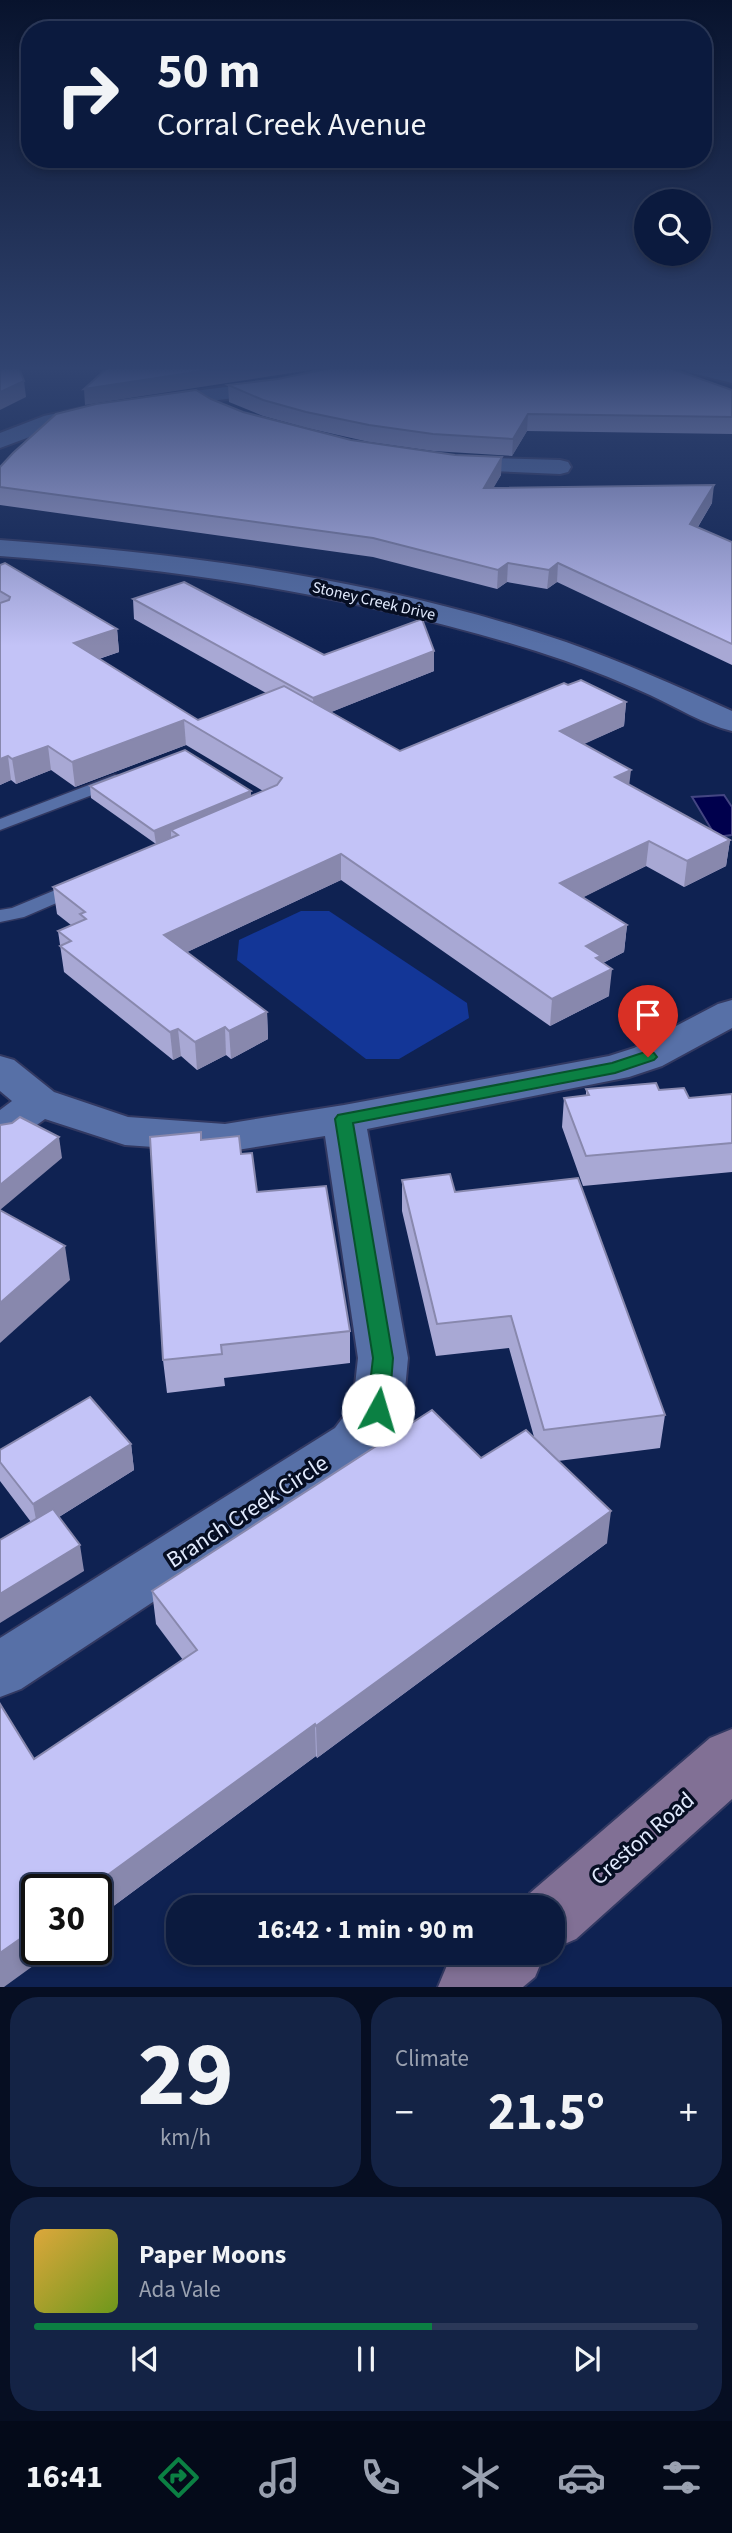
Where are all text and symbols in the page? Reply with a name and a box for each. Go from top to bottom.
text: 50 m [157,37,261,107]
icon: right [42,49,133,140]
text: Corral Creek Avenue [157,102,426,148]
map controls [634,189,711,266]
button: search [634,189,711,266]
street label: Stoney Creek Drive [310,576,438,626]
pin [618,985,678,1057]
icon: arrive [629,996,667,1034]
position arrow [341,1373,415,1447]
street label: Branch Creek Circle [160,1447,335,1576]
street label: Creston Road [583,1784,701,1893]
speed limit sign: 30 [21,1874,112,1965]
text: 16:42 · 1 min · 90 m [257,1911,474,1948]
text: 29 [137,2011,234,2140]
text: Climate [395,2042,469,2075]
text: 21.5° [488,2076,605,2150]
text: − [395,2086,414,2140]
text: + [679,2086,698,2140]
text: km/h [160,2121,211,2154]
text: Paper Moons [139,2236,286,2273]
text: Ada Vale [139,2273,221,2306]
icon: previous [126,2340,164,2378]
icon: pause [347,2340,385,2378]
icon: next [568,2340,606,2378]
icon: directions [154,2453,203,2502]
icon: music [255,2453,304,2502]
icon: phone [356,2453,405,2502]
icon: climate [456,2453,505,2502]
icon: car [557,2453,606,2502]
icon: filters [657,2453,706,2502]
text: 16:41 [26,2454,103,2500]

